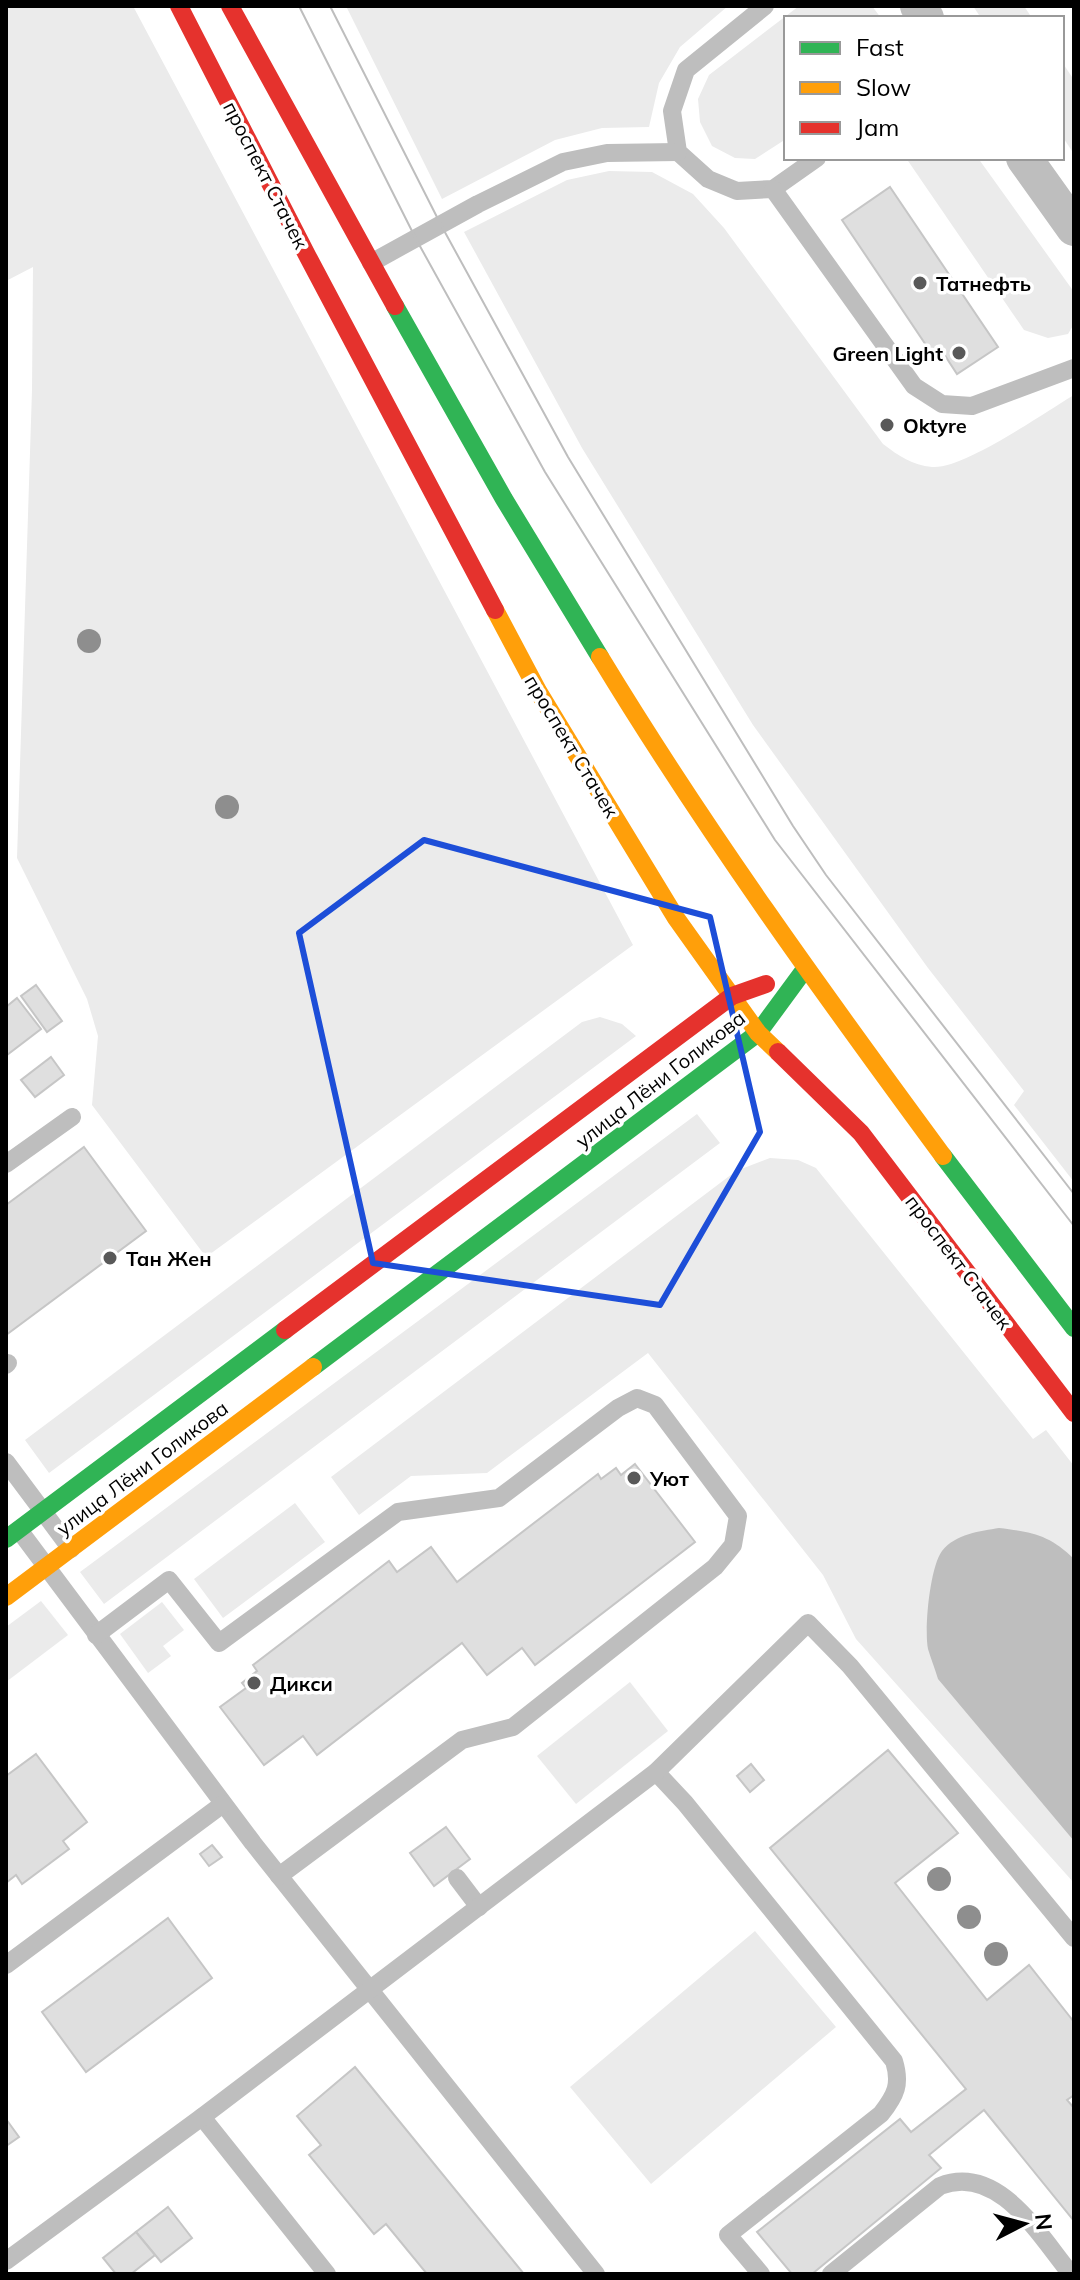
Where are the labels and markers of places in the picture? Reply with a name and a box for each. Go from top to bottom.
place label: Татнефть [936,271,1031,296]
marker: Татнефть [911,274,929,292]
place label: Green Light [833,341,943,366]
marker: Green Light [950,344,968,362]
place label: Oktyre [903,413,967,438]
marker: Oktyre [878,416,896,434]
place label: Тан Жен [126,1246,212,1271]
marker: Тан Жен [101,1249,119,1267]
place label: Уют [649,1466,689,1491]
marker: Уют [625,1469,643,1487]
place label: Дикси [270,1671,333,1696]
marker: Дикси [245,1674,263,1692]

